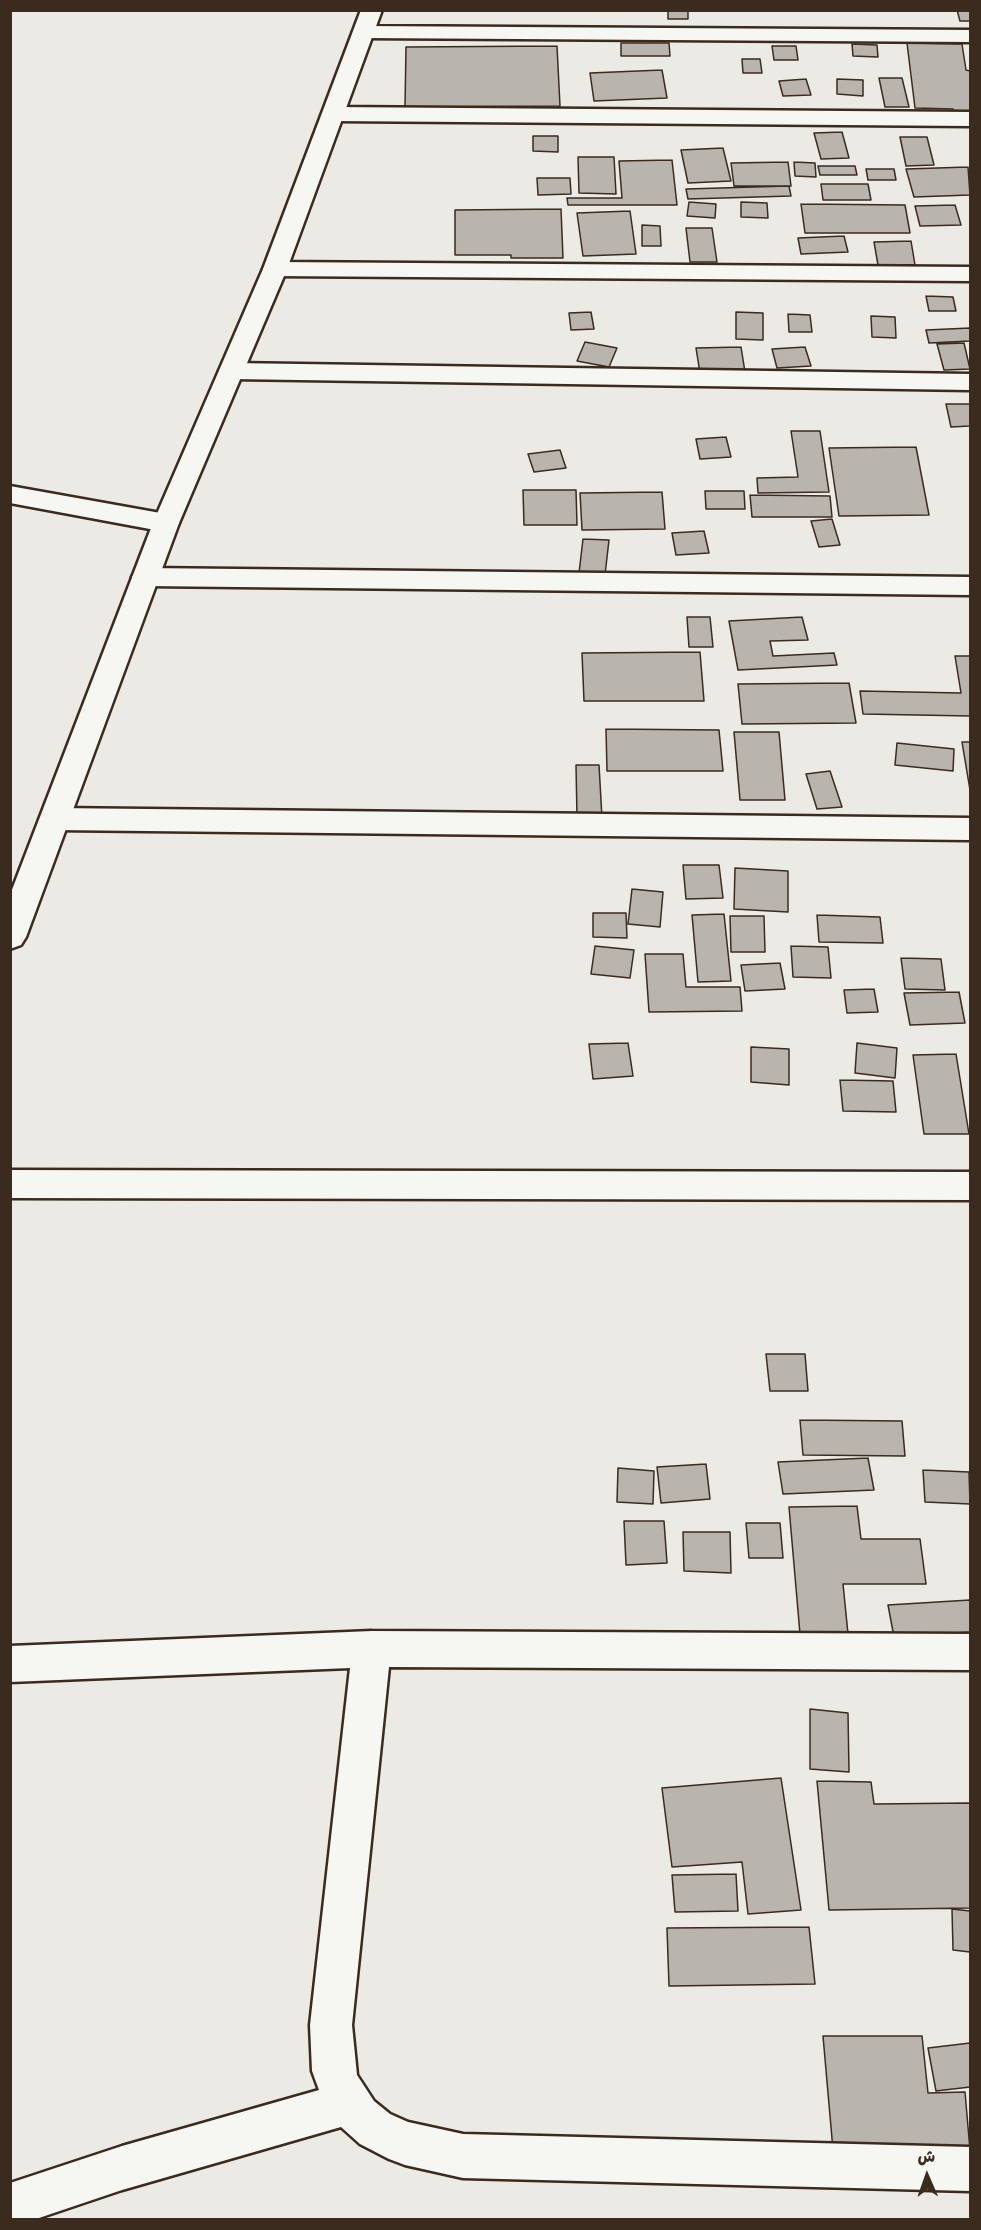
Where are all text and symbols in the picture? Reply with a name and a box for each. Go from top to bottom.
north arrow [897,2146,957,2206]
text: ش [917,2147,936,2168]

